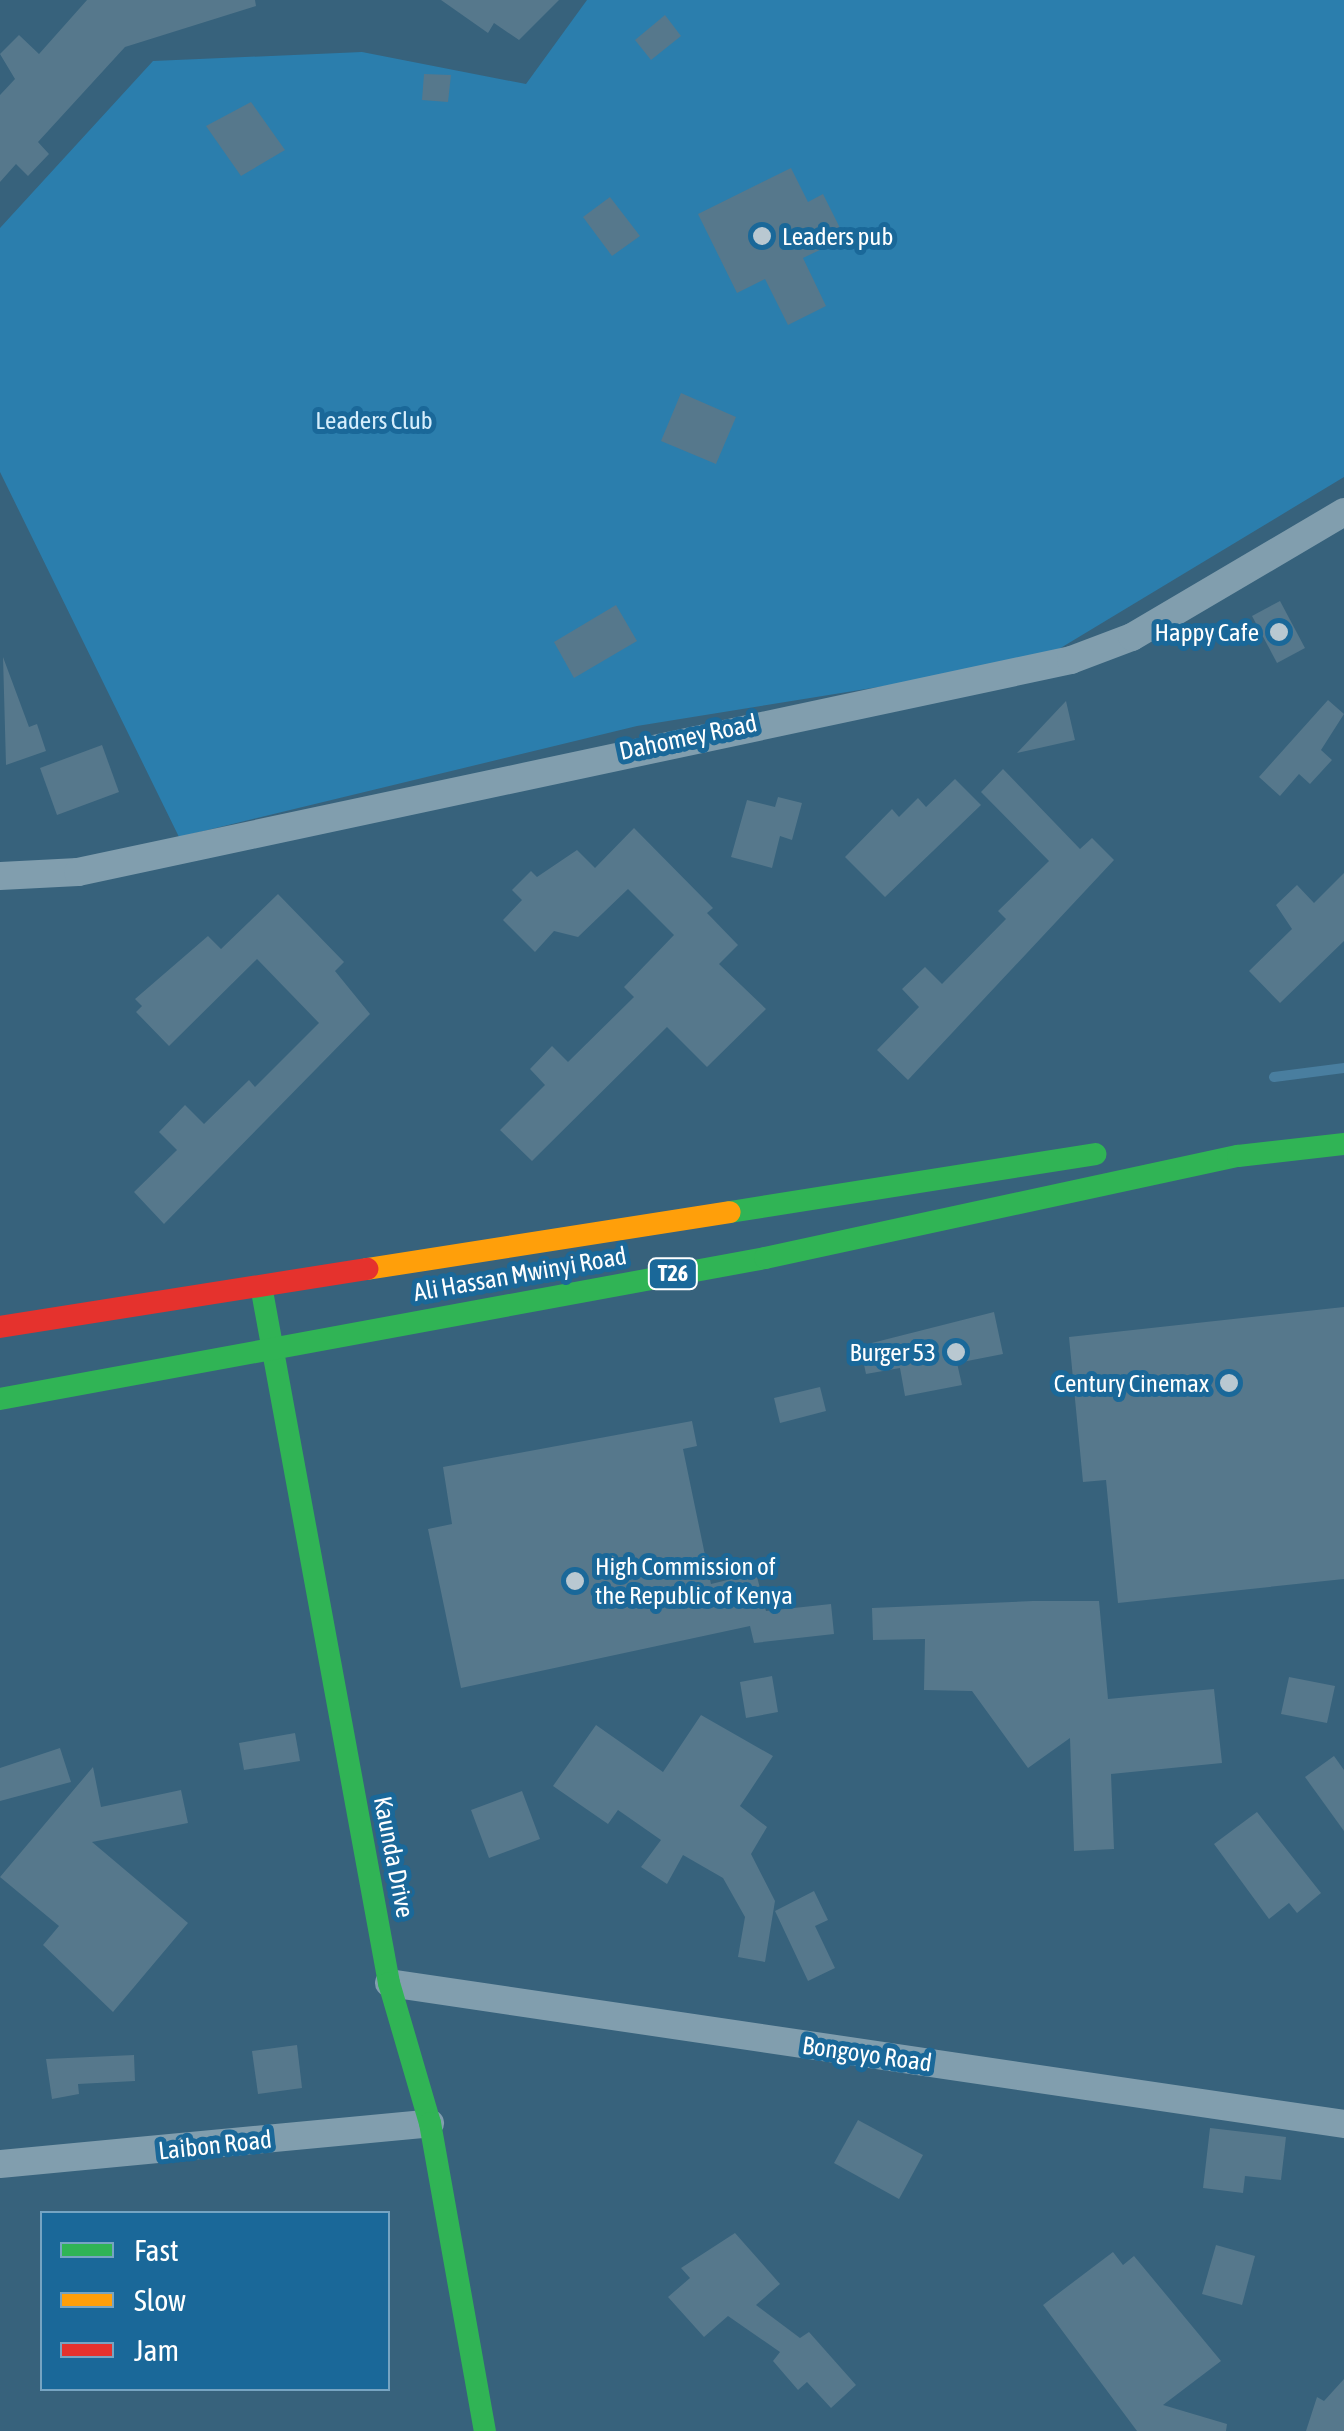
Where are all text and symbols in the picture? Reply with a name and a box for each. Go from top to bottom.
place label: Leaders pub [782,221,893,251]
marker: Leaders pub [751,225,773,247]
park label: Leaders Club [315,405,433,435]
place label: Happy Cafe [1155,617,1259,647]
marker: Happy Cafe [1268,621,1290,643]
street label: Dahomey Road [616,708,760,766]
street label: Ali Hassan Mwinyi Road [411,1240,629,1308]
road number: T26 [646,1257,700,1291]
place label: Burger 53 [850,1337,936,1367]
marker: Burger 53 [945,1341,967,1363]
place label: Century Cinemax [1054,1368,1209,1398]
marker: Century Cinemax [1218,1372,1240,1394]
place label: High Commission of the Republic of Kenya [595,1552,793,1611]
marker: High Commission of the Republic of Kenya [564,1570,586,1592]
street label: Kaunda Drive [368,1794,420,1920]
street label: Bongoyo Road [800,2030,934,2078]
street label: Laibon Road [157,2124,273,2166]
legend [40,2211,390,2391]
text: Fast [134,2233,179,2267]
text: Slow [134,2283,186,2317]
text: Jam [134,2333,179,2367]

